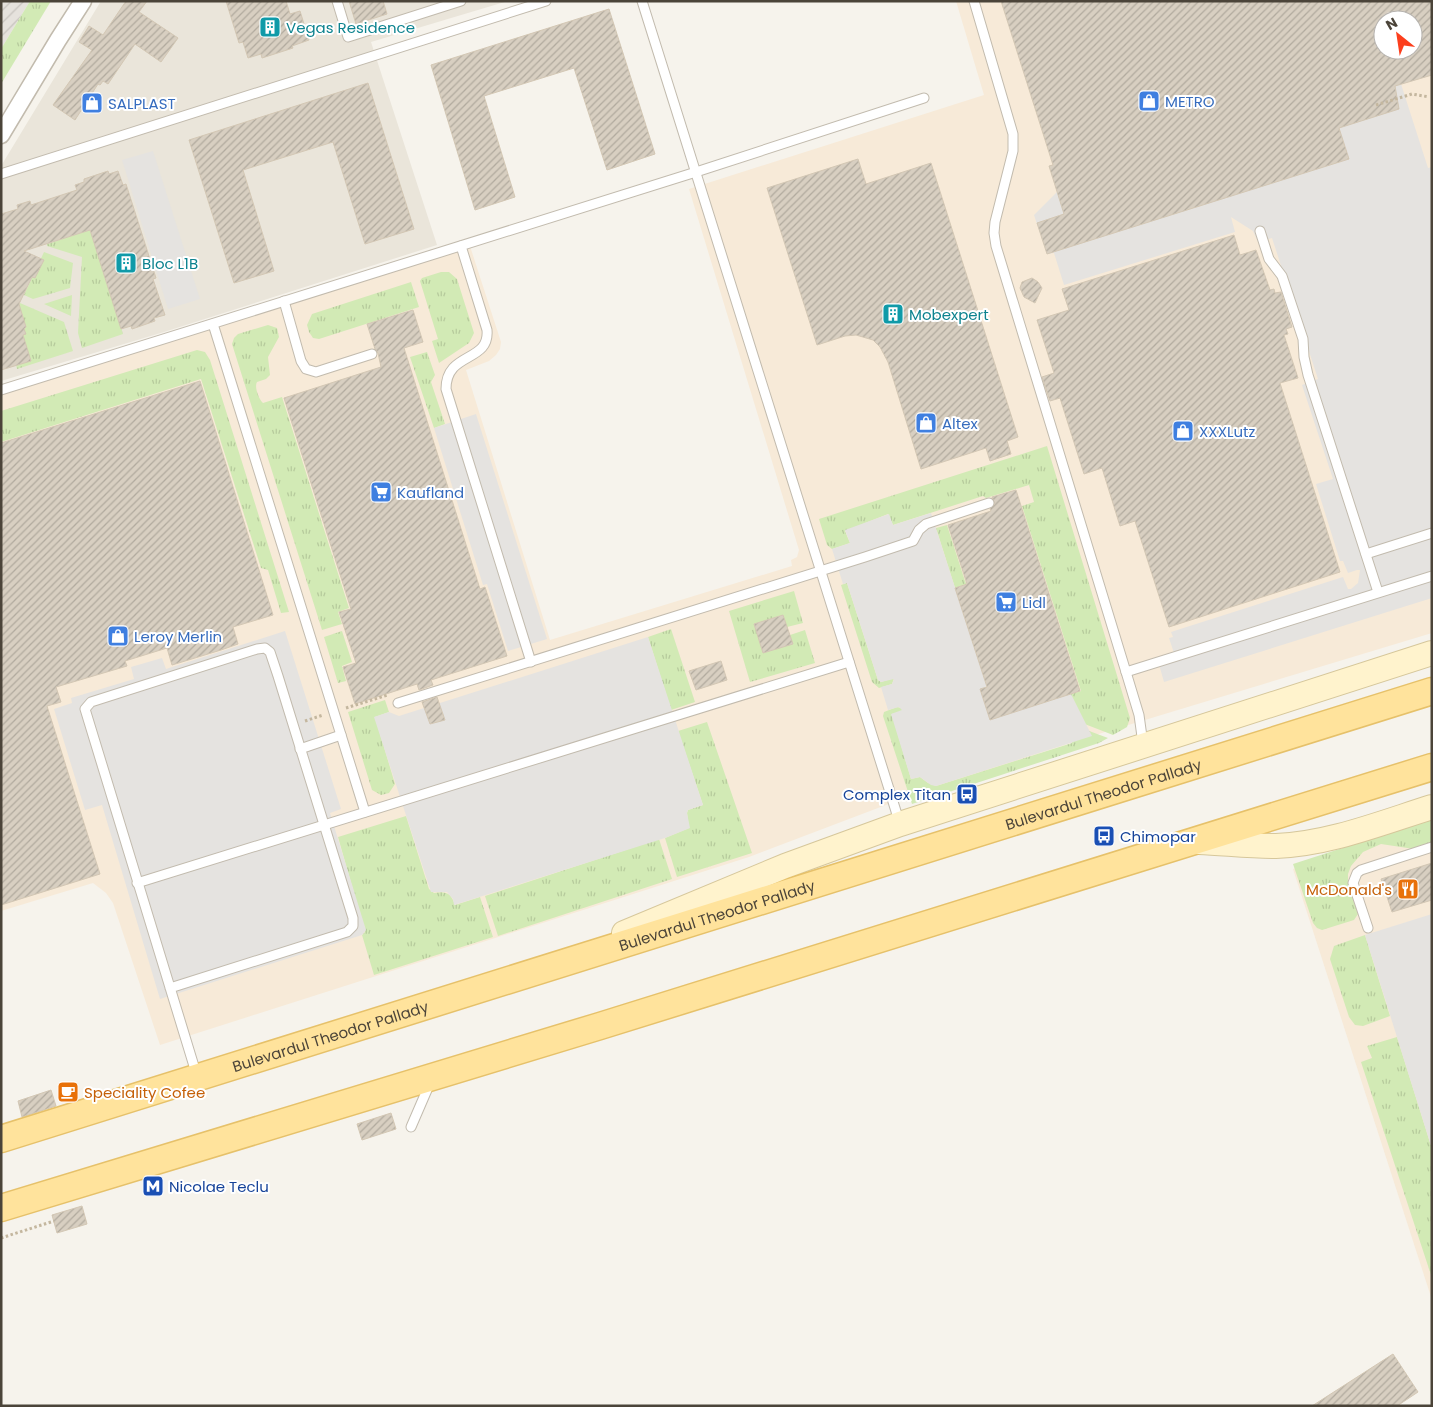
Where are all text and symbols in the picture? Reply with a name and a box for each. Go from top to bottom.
north arrow [1373,10,1423,60]
text: N [1382,12,1401,35]
building icon: Vegas Residence [258,15,282,39]
place label: Vegas Residence [286,17,415,38]
shop icon: METRO [1137,89,1161,113]
shop icon: SALPLAST [80,91,104,115]
place label: METRO [1165,91,1215,112]
place label: SALPLAST [108,93,176,114]
building icon: Bloc L1B [114,251,138,275]
place label: Bloc L1B [142,253,198,274]
building icon: Mobexpert [881,302,905,326]
place label: Mobexpert [909,304,989,325]
shop icon: Altex [914,411,938,435]
place label: Altex [942,413,978,434]
shop icon: XXXLutz [1171,419,1195,443]
place label: XXXLutz [1199,421,1255,442]
supermarket icon: Kaufland [369,480,393,504]
place label: Kaufland [397,482,464,503]
supermarket icon: Lidl [994,590,1018,614]
place label: Lidl [1022,592,1046,613]
shop icon: Leroy Merlin [106,624,130,648]
place label: Leroy Merlin [134,626,222,647]
street label: Bulevardul Theodor Pallady [1003,753,1204,834]
bus stop icon: Complex Titan [955,782,979,806]
place label: Complex Titan [843,784,951,805]
bus stop icon: Chimopar [1092,824,1116,848]
place label: Chimopar [1120,826,1196,847]
street label: Bulevardul Theodor Pallady [616,874,818,955]
restaurant icon: McDonald's [1396,877,1420,901]
place label: McDonald's [1306,879,1392,900]
street label: Bulevardul Theodor Pallady [230,995,431,1076]
cafe icon: Speciality Cofee [56,1080,80,1104]
place label: Speciality Cofee [84,1082,205,1103]
metro station icon: Nicolae Teclu [141,1174,165,1198]
place label: Nicolae Teclu [169,1176,269,1197]

